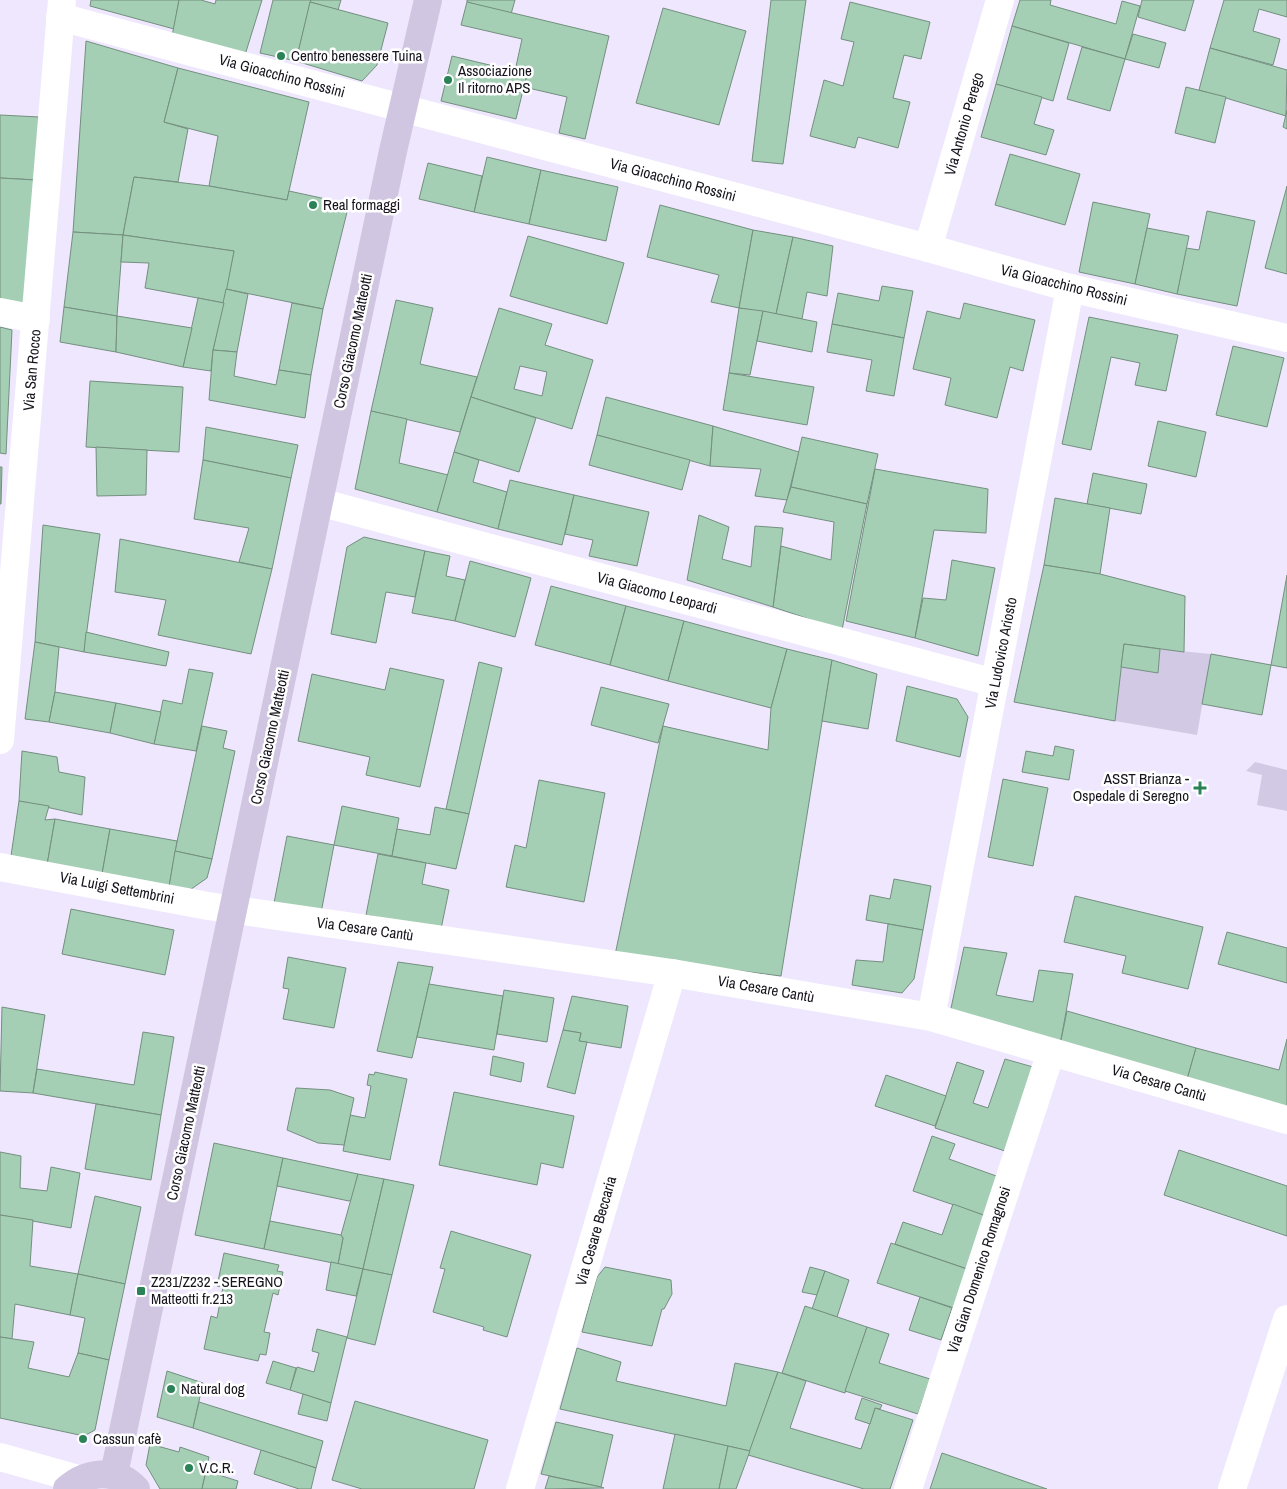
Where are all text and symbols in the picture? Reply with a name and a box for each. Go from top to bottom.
place label: Centro benessere Tuina [291,45,423,66]
street label: Via Gioacchino Rossini [217,49,347,102]
marker: Centro benessere Tuina [275,50,287,62]
place label: Associazione Il ritorno APS [457,60,532,98]
street label: Via Antonio Perego [939,70,988,178]
marker: Associazione Il ritorno APS [442,74,454,86]
street label: Via Gioacchino Rossini [608,153,738,206]
place label: Real formaggi [323,194,400,215]
marker: Real formaggi [307,199,319,211]
street label: Via Gioacchino Rossini [999,259,1130,310]
street label: Corso Giacomo Matteotti [328,272,377,410]
street label: Via San Rocco [17,328,46,412]
street label: Via Giacomo Leopardi [595,566,720,619]
street label: Via Ludovico Ariosto [979,595,1022,711]
street label: Corso Giacomo Matteotti [245,668,294,806]
place label: ASST Brianza - Ospedale di Seregno [1073,768,1189,806]
marker: ASST Brianza - Ospedale di Seregno [1193,781,1207,795]
street label: Via Luigi Settembrini [58,866,176,909]
street label: Via Cesare Cantù [315,911,415,946]
street label: Via Cesare Cantù [716,970,816,1007]
street label: Via Cesare Cantù [1109,1059,1209,1106]
street label: Corso Giacomo Matteotti [161,1064,210,1202]
street label: Via Cesare Beccaria [570,1173,621,1288]
street label: Via Gian Domenico Romagnosi [942,1184,1015,1356]
place label: Z231/Z232 - SEREGNO Matteotti fr.213 [151,1271,283,1309]
marker: Z231/Z232 - SEREGNO Matteotti fr.213 [135,1285,147,1297]
place label: Natural dog [181,1378,245,1399]
marker: Natural dog [165,1383,177,1395]
place label: Cassun cafè [93,1428,162,1449]
marker: Cassun cafè [77,1433,89,1445]
place label: V.C.R. [199,1457,234,1478]
marker: V.C.R. [183,1462,195,1474]

